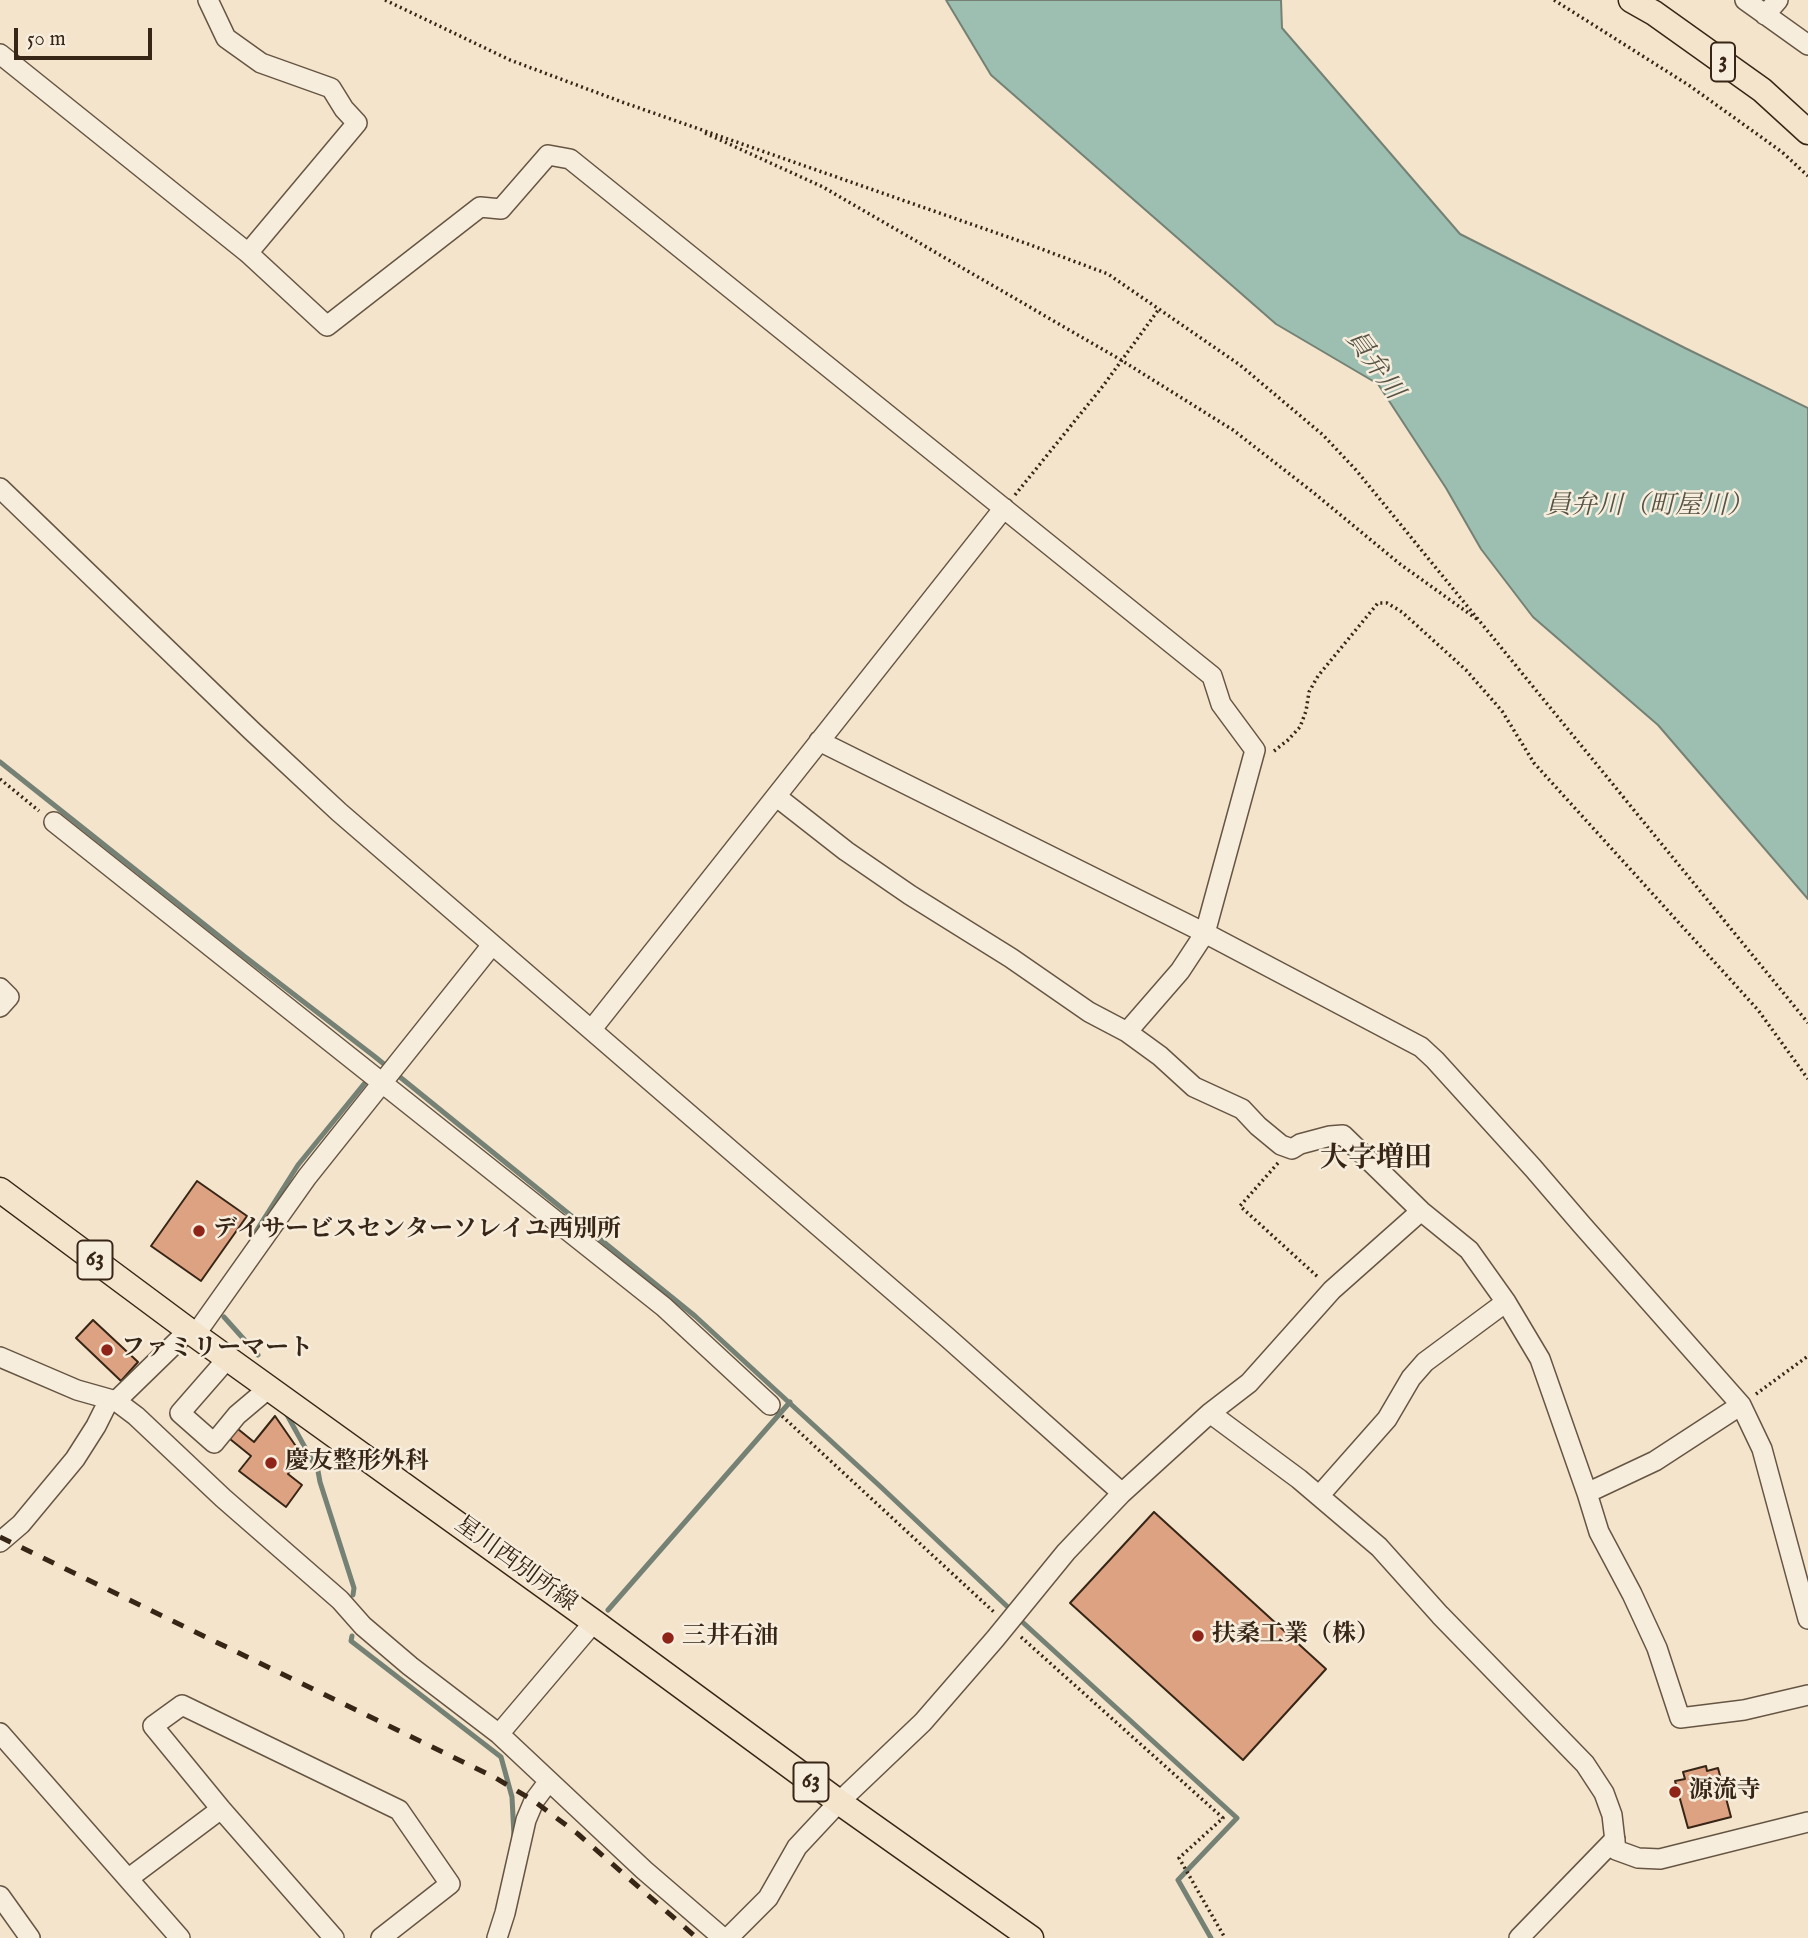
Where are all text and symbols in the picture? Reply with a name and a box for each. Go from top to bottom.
scale bar [18,14,156,58]
text: 50 m [27,26,66,53]
road number: 3 [1711,43,1735,82]
water label: 員弁川 [1337,325,1409,407]
water label: 員弁川（町屋川） [1545,492,1753,524]
district label: 大字増田 [1320,1143,1432,1177]
place label: デイサービスセンターソレイユ西別所 [213,1217,621,1245]
marker: デイサービスセンターソレイユ西別所 [191,1223,207,1239]
road number: 63 [78,1240,112,1280]
place label: ファミリーマート [121,1336,313,1364]
marker: ファミリーマート [99,1342,115,1358]
place label: 慶友整形外科 [285,1449,429,1477]
marker: 慶友整形外科 [263,1455,279,1471]
street label: 星川西別所線 [448,1511,582,1619]
place label: 扶桑工業（株） [1212,1622,1380,1650]
place label: 三井石油 [682,1624,778,1652]
marker: 扶桑工業（株） [1190,1628,1206,1644]
marker: 三井石油 [660,1630,676,1646]
road number: 63 [794,1763,828,1802]
place label: 源流寺 [1689,1778,1761,1806]
marker: 源流寺 [1667,1784,1683,1800]

